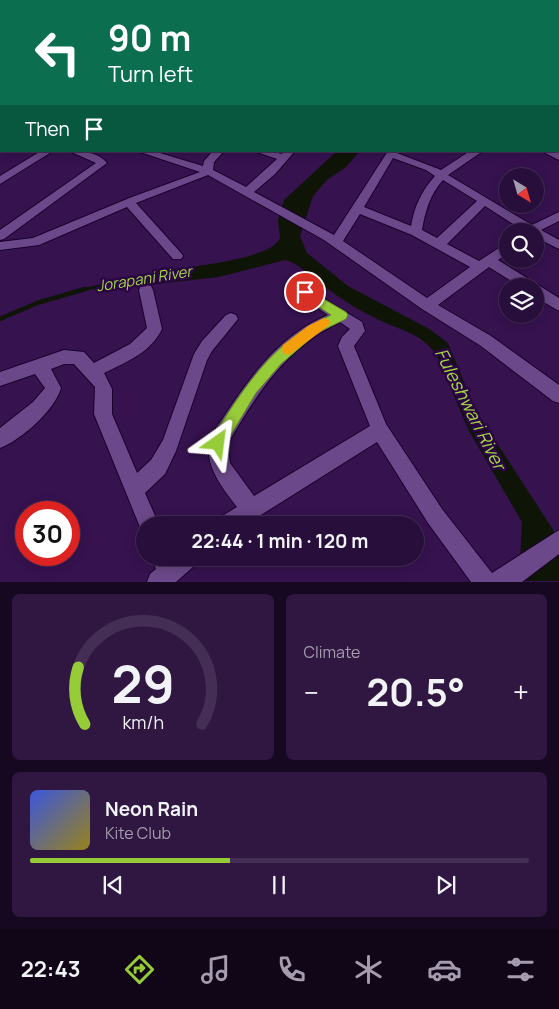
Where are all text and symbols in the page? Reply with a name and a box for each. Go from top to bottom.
text: 90 m [108,14,191,62]
icon: left [25,20,90,85]
text: Turn left [108,59,193,89]
icon: arrive [80,115,108,143]
text: Then [25,116,70,142]
north arrow [499,168,544,212]
map controls [499,168,544,323]
button: search [499,223,544,268]
water label: Jorapani River [95,260,196,296]
pin [284,271,326,313]
icon: arrive [291,278,319,306]
button: layers [499,278,544,323]
water label: Fuleshwari River [430,344,513,476]
position arrow [191,416,243,468]
speed limit sign: 30 [15,501,80,566]
text: 22:44 · 1 min · 120 m [192,528,368,554]
text: Climate [304,641,360,663]
text: 29 [111,648,174,719]
text: 20.5° [366,665,465,717]
text: − [304,673,319,711]
text: + [513,673,529,711]
text: km/h [122,710,164,734]
text: Neon Rain [105,796,198,822]
text: Kite Club [105,822,171,844]
icon: previous [99,871,127,899]
icon: pause [265,871,293,899]
icon: next [432,871,460,899]
icon: directions [122,952,157,987]
icon: music [198,952,233,987]
icon: phone [274,952,309,987]
icon: climate [351,952,386,987]
icon: car [427,952,462,987]
icon: filters [503,952,538,987]
text: 22:43 [21,954,81,984]

